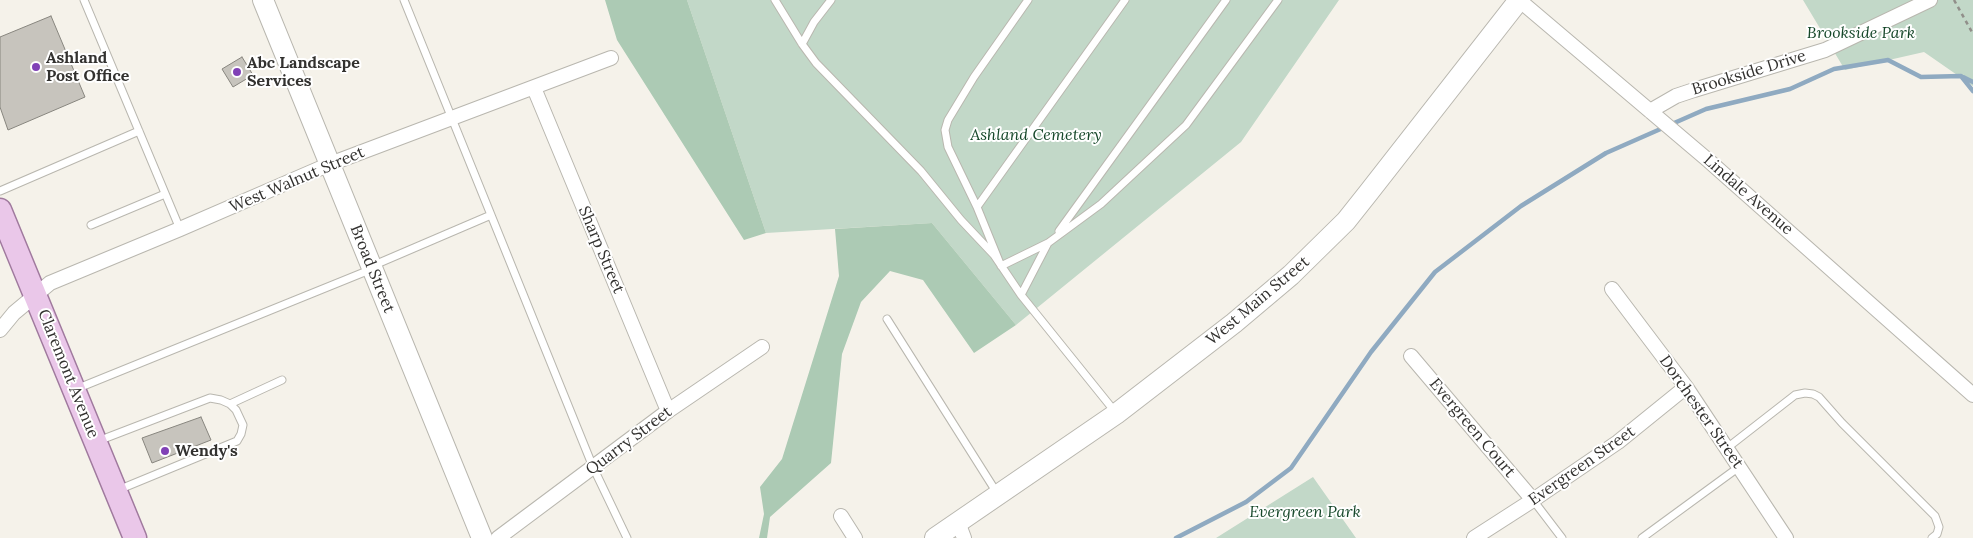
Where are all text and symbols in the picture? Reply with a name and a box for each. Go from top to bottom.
park label: Brookside Park [1807,23,1915,43]
street label: Brookside Drive [1690,47,1808,99]
place label: Ashland Post Office [46,48,129,86]
place label: Abc Landscape Services [247,53,360,91]
marker: Ashland Post Office [30,61,42,73]
marker: Abc Landscape Services [231,66,243,78]
park label: Ashland Cemetery [970,125,1102,145]
street label: West Walnut Street [227,143,367,217]
street label: Lindale Avenue [1699,151,1797,239]
street label: Sharp Street [574,203,628,297]
street label: Broad Street [346,222,398,316]
street label: West Main Street [1203,252,1313,350]
street label: Claremont Avenue [33,307,103,441]
street label: Dorchester Street [1655,352,1747,472]
street label: Evergreen Court [1425,375,1519,481]
street label: Quarry Street [582,402,676,480]
street label: Evergreen Street [1525,422,1639,510]
place label: Wendy's [175,441,238,461]
marker: Wendy's [159,445,171,457]
park label: Evergreen Park [1249,502,1361,522]

